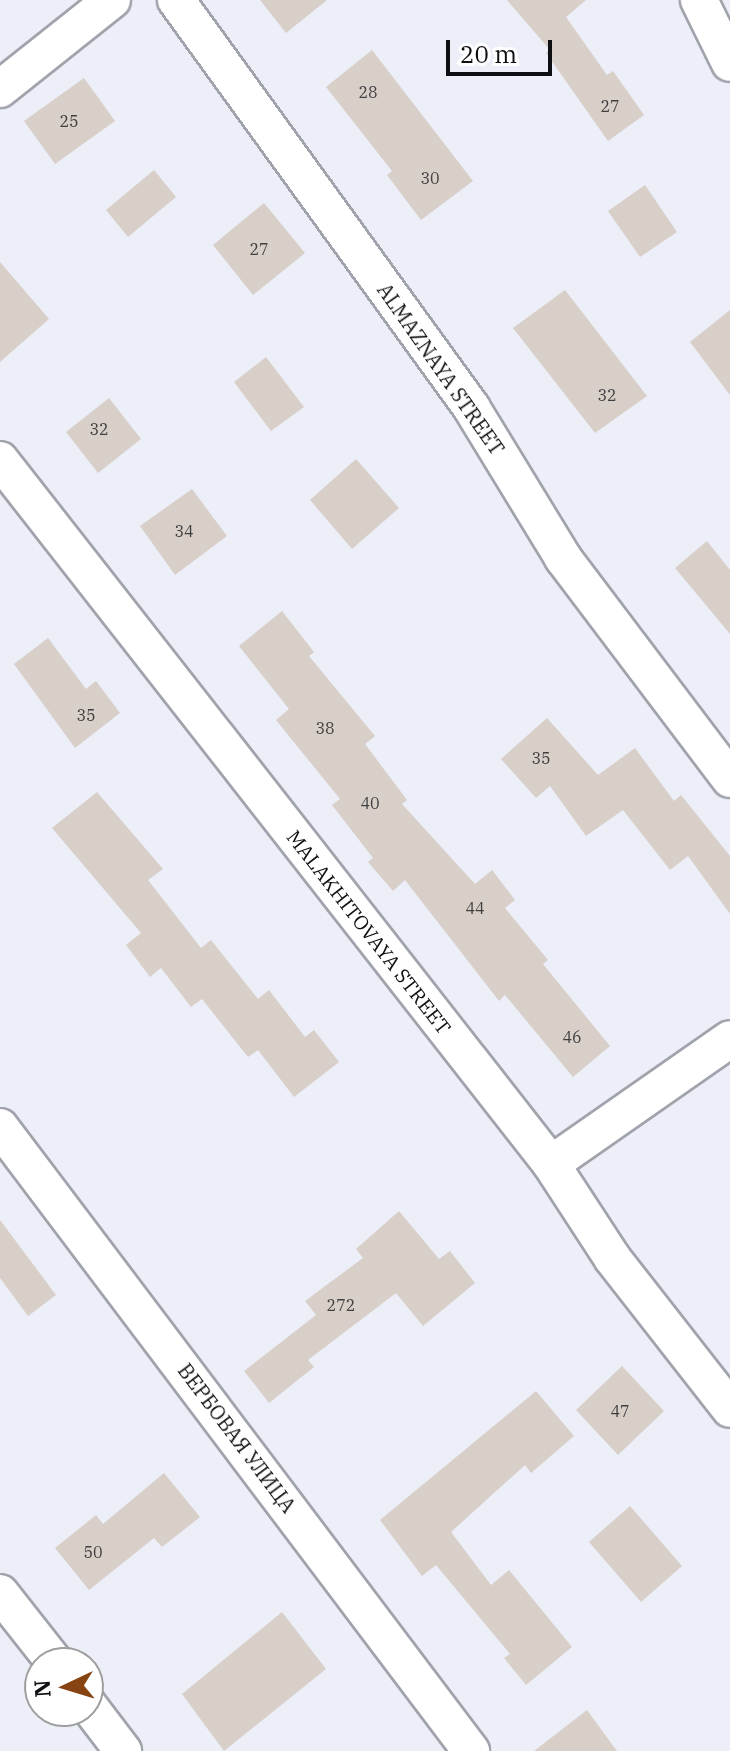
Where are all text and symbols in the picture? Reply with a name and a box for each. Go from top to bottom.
scale bar [450,24,556,74]
text: 20 m [460,38,517,70]
house number: 28 [358,82,378,102]
house number: 27 [600,96,620,116]
house number: 25 [59,111,79,131]
house number: 30 [420,168,440,188]
house number: 27 [249,239,269,259]
street label: ALMAZNAYA STREET [373,279,509,459]
house number: 32 [597,385,617,405]
house number: 32 [89,419,109,439]
house number: 34 [174,521,194,541]
house number: 35 [76,705,96,725]
house number: 38 [315,718,335,738]
house number: 35 [531,748,551,768]
house number: 40 [360,793,380,813]
street label: MALAKHITOVAYA STREET [282,825,456,1039]
house number: 44 [465,898,485,918]
house number: 46 [562,1027,582,1047]
house number: 272 [327,1295,355,1315]
street label: ВЕРБОВАЯ УЛИЦА [173,1359,301,1517]
house number: 47 [610,1401,630,1421]
house number: 50 [83,1542,103,1562]
north arrow [24,1647,104,1727]
text: N [26,1679,57,1698]

